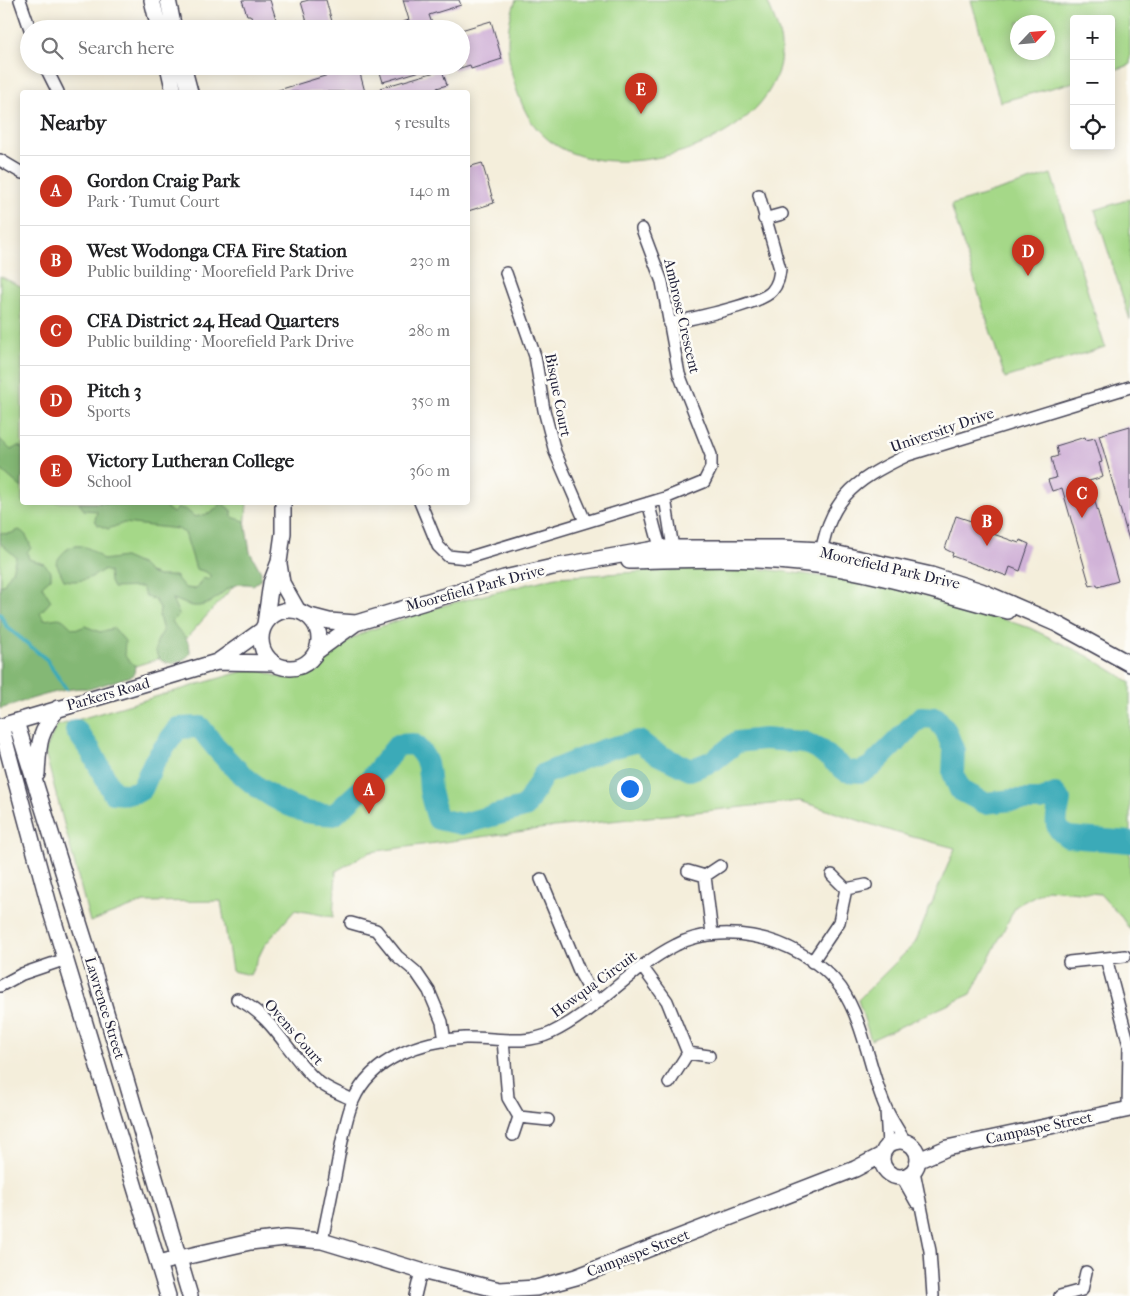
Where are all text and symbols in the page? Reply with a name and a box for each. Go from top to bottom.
north arrow [1010,15,1055,60]
map controls [1070,15,1115,150]
button: + [1070,15,1115,60]
search box [20,20,470,75]
icon: search [38,34,66,62]
text: Search here [78,37,174,59]
button: − [1070,60,1115,105]
pin: E [625,73,657,114]
button: locate [1070,105,1115,150]
text: Nearby [40,111,106,135]
text: 5 results [394,113,450,132]
text: Gordon Craig Park [87,170,240,192]
text: A [51,181,61,200]
text: 140 m [409,181,450,200]
text: Park · Tumut Court [87,192,220,211]
pin: D [1012,235,1044,276]
text: West Wodonga CFA Fire Station [87,240,347,262]
text: B [51,251,61,270]
text: 230 m [410,251,450,270]
street label: Ambrose Crescent [660,256,704,376]
text: Public building · Moorefield Park Drive [87,262,354,281]
text: CFA District 24 Head Quarters [87,310,339,332]
text: C [51,321,61,340]
text: 280 m [408,321,450,340]
text: Public building · Moorefield Park Drive [87,332,354,351]
street label: Bisque Court [541,352,575,439]
text: Pitch 3 [87,380,142,402]
text: D [50,391,62,410]
text: 350 m [411,391,450,410]
text: Sports [87,402,130,421]
street label: University Drive [888,404,997,456]
text: Victory Lutheran College [87,450,294,472]
text: E [51,461,61,480]
text: 360 m [409,461,450,480]
text: School [87,472,132,491]
pin: C [1066,477,1098,518]
pin: B [971,505,1003,546]
street label: Moorefield Park Drive [818,543,962,593]
street label: Moorefield Park Drive [404,561,547,615]
street label: Parkers Road [64,673,152,714]
pin: A [353,773,385,814]
your location [617,776,643,802]
street label: Howqua Circuit [548,946,641,1021]
street label: Lawrence Street [81,955,129,1062]
street label: Ovens Court [260,995,328,1069]
street label: Campaspe Street [984,1108,1095,1148]
street label: Campaspe Street [584,1225,692,1281]

